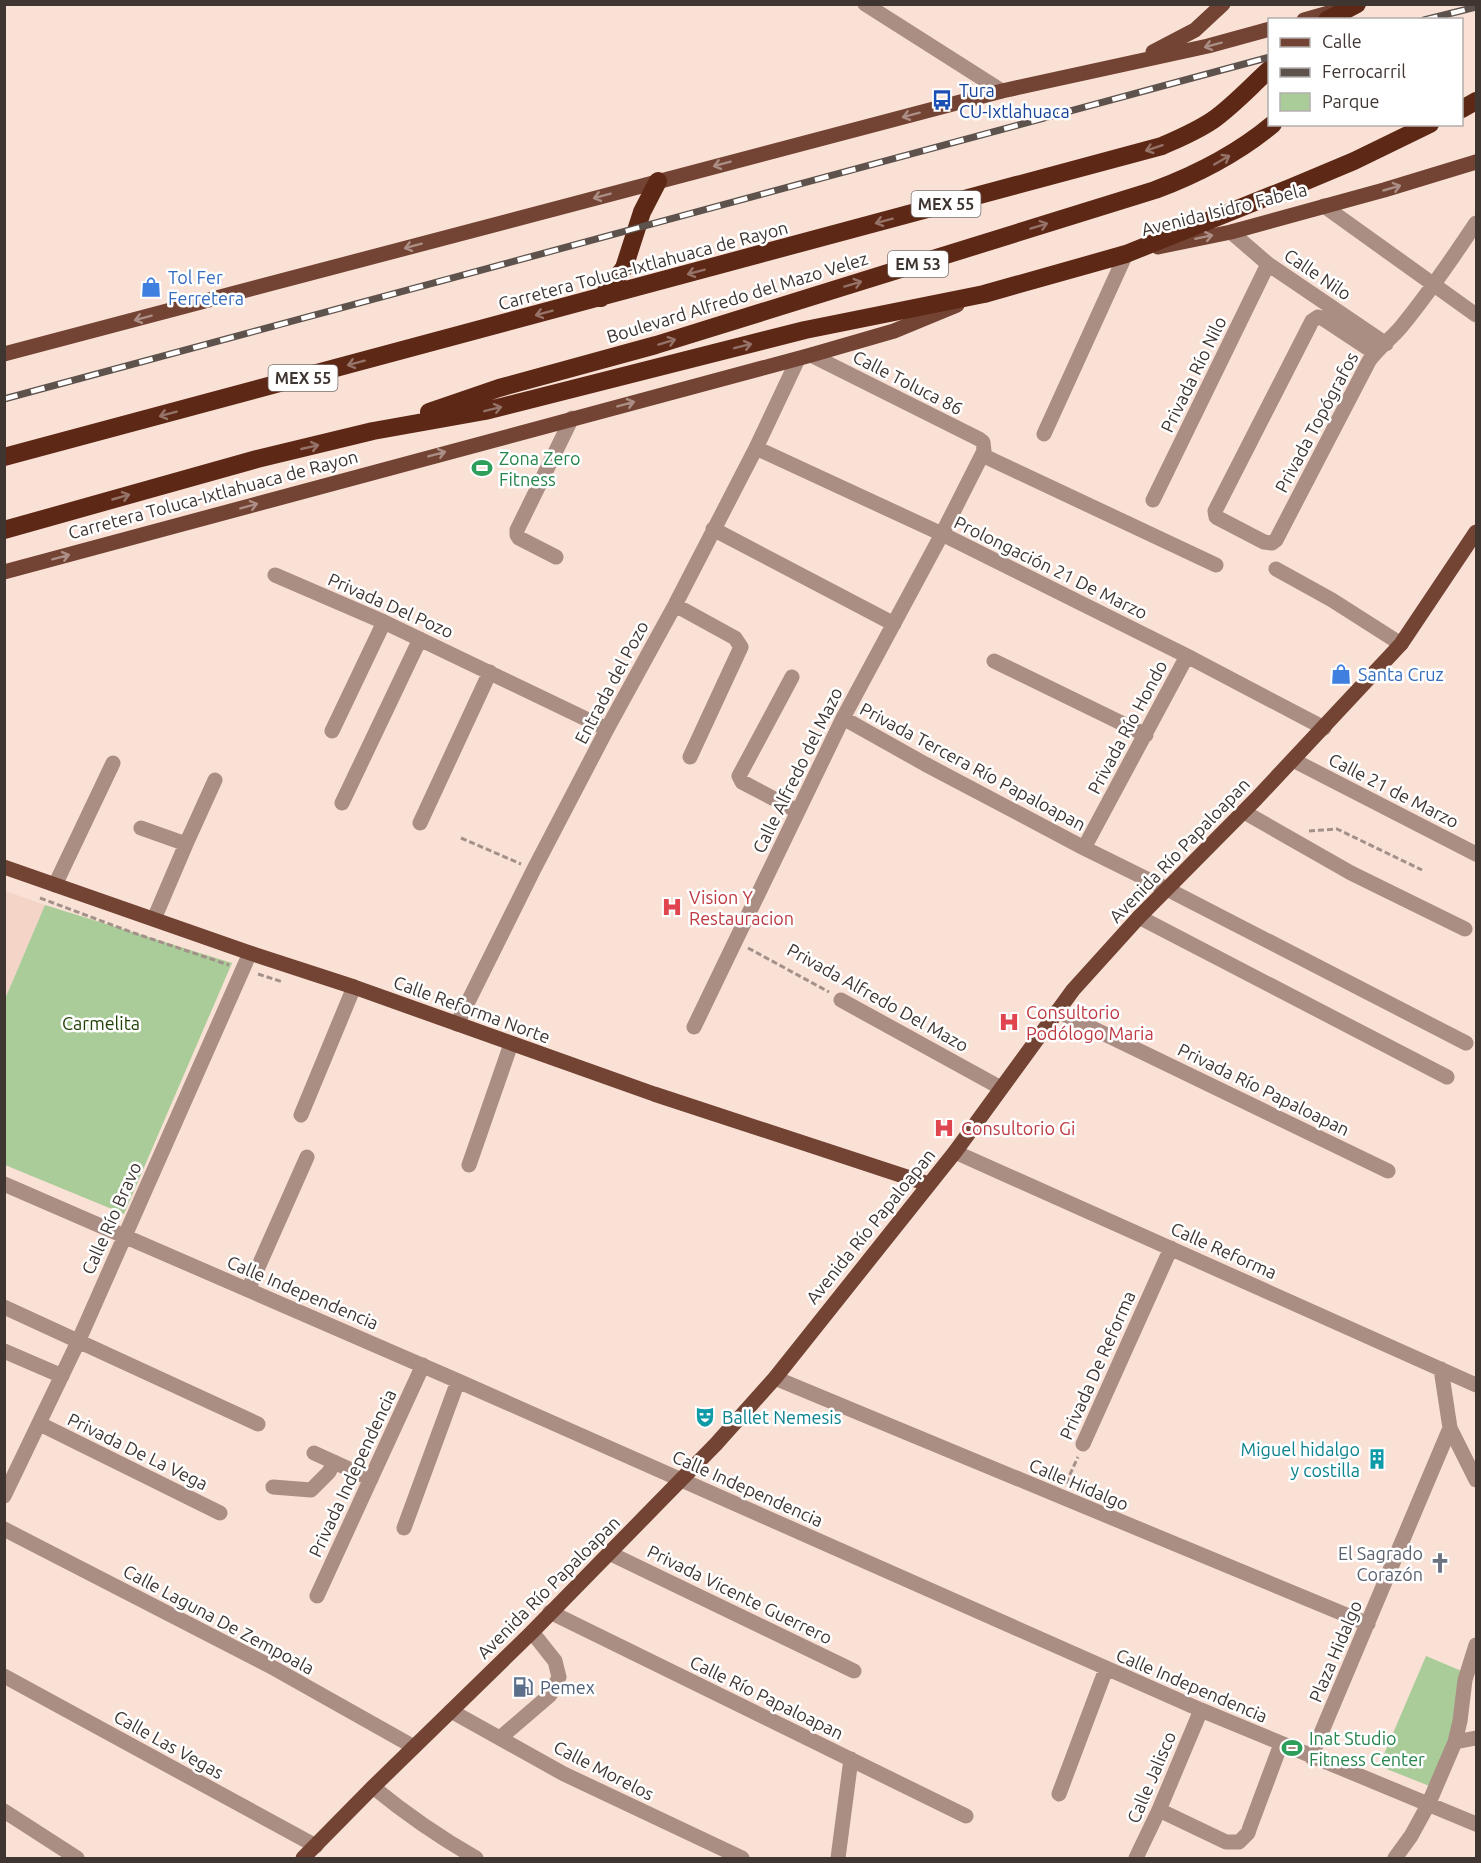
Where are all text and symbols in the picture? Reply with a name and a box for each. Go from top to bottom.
legend [1268,18,1463,126]
text: Calle [1322,31,1362,51]
one-way arrow [1204,39,1223,51]
text: Ferrocarril [1322,61,1406,81]
place label: Tura CU-Ixtlahuaca [959,80,1070,121]
bus stop icon: Tura CU-Ixtlahuaca [930,88,954,112]
text: Parque [1322,91,1379,111]
one-way arrow [902,110,921,121]
one-way arrow [1145,144,1164,155]
one-way arrow [1213,154,1230,166]
one-way arrow [713,159,732,171]
street label: Avenida Isidro Fabela [1139,179,1309,239]
one-way arrow [1382,182,1401,193]
one-way arrow [592,191,611,202]
road number: MEX 55 [912,191,980,217]
one-way arrow [875,216,894,227]
street label: Carretera Toluca-Ixtlahuaca de Rayon [496,217,790,313]
one-way arrow [1029,220,1048,231]
one-way arrow [1194,231,1213,243]
one-way arrow [404,241,423,252]
street label: Calle Nilo [1281,244,1355,304]
street label: Boulevard Alfredo del Mazo Velez [604,248,870,346]
road number: EM 53 [888,251,948,277]
place label: Tol Fer Ferretera [168,267,244,308]
one-way arrow [687,267,706,278]
shop icon: Tol Fer Ferretera [139,275,163,299]
one-way arrow [843,278,862,289]
one-way arrow [535,308,554,319]
one-way arrow [134,312,153,324]
street label: Privada Río Nilo [1156,313,1230,435]
one-way arrow [657,336,676,347]
one-way arrow [733,339,752,351]
street label: Calle Toluca 86 [850,346,966,418]
street label: Privada Topógrafos [1271,348,1362,496]
one-way arrow [347,358,366,370]
road number: MEX 55 [268,365,338,391]
one-way arrow [616,398,635,409]
one-way arrow [483,402,502,414]
one-way arrow [158,408,177,420]
one-way arrow [300,440,319,452]
street label: Carretera Toluca-Ixtlahuaca de Rayon [66,446,360,542]
one-way arrow [428,448,447,460]
place label: Zona Zero Fitness [499,448,581,489]
sports icon: Zona Zero Fitness [470,456,494,480]
one-way arrow [112,491,131,503]
one-way arrow [239,500,258,511]
street label: Prolongación 21 De Marzo [951,511,1151,623]
one-way arrow [51,550,70,562]
street label: Privada Del Pozo [325,568,457,642]
street label: Entrada del Pozo [570,617,652,747]
street label: Privada Río Hondo [1083,657,1171,797]
shop icon: Santa Cruz [1329,662,1353,686]
place label: Santa Cruz [1358,664,1444,684]
street label: Calle Alfredo del Mazo [748,684,846,856]
street label: Privada Tercera Río Papaloapan [857,698,1089,834]
street label: Calle 21 de Marzo [1326,749,1462,831]
street label: Avenida Río Papaloapan [1105,774,1253,926]
place label: Vision Y Restauracion [689,887,794,928]
hospital icon: Vision Y Restauracion [660,895,684,919]
street label: Privada Alfredo Del Mazo [784,939,972,1055]
street label: Calle Reforma Norte [391,971,553,1047]
place label: Consultorio Podólogo Maria [1026,1002,1154,1043]
hospital icon: Consultorio Podólogo Maria [997,1010,1021,1034]
park label: Carmelita [62,1013,140,1033]
street label: Privada Río Papaloapan [1175,1039,1353,1139]
hospital icon: Consultorio Gi [932,1116,956,1140]
place label: Consultorio Gi [961,1118,1075,1138]
street label: Avenida Río Papaloapan [801,1145,939,1307]
street label: Calle Río Bravo [77,1159,145,1277]
street label: Calle Reforma [1168,1218,1280,1282]
street label: Calle Independencia [224,1251,382,1333]
street label: Privada De Reforma [1055,1288,1139,1442]
street label: Privada Independencia [304,1386,400,1560]
theatre icon: Ballet Nemesis [693,1405,717,1429]
place label: Ballet Nemesis [722,1407,842,1427]
street label: Privada De La Vega [65,1408,211,1494]
place label: Miguel hidalgo y costilla [1241,1439,1360,1480]
street label: Calle Independencia [670,1446,826,1530]
building icon: Miguel hidalgo y costilla [1365,1447,1389,1471]
street label: Calle Hidalgo [1026,1454,1132,1514]
street label: Avenida Río Papaloapan [473,1512,623,1662]
street label: Privada Vicente Guerrero [644,1541,836,1647]
place label: El Sagrado Corazón [1338,1543,1423,1584]
church icon: El Sagrado Corazón [1428,1551,1452,1575]
street label: Calle Laguna De Zempoala [120,1560,318,1678]
street label: Plaza Hidalgo [1305,1597,1365,1705]
street label: Calle Independencia [1113,1644,1271,1726]
street label: Calle Río Papaloapan [687,1651,847,1743]
fuel station icon: Pemex [511,1675,535,1699]
place label: Pemex [540,1677,595,1697]
street label: Calle Las Vegas [111,1706,227,1782]
street label: Calle Jalisco [1123,1728,1179,1826]
place label: Inat Studio Fitness Center [1309,1728,1425,1769]
street label: Calle Morelos [551,1736,658,1804]
sports icon: Inat Studio Fitness Center [1280,1736,1304,1760]

